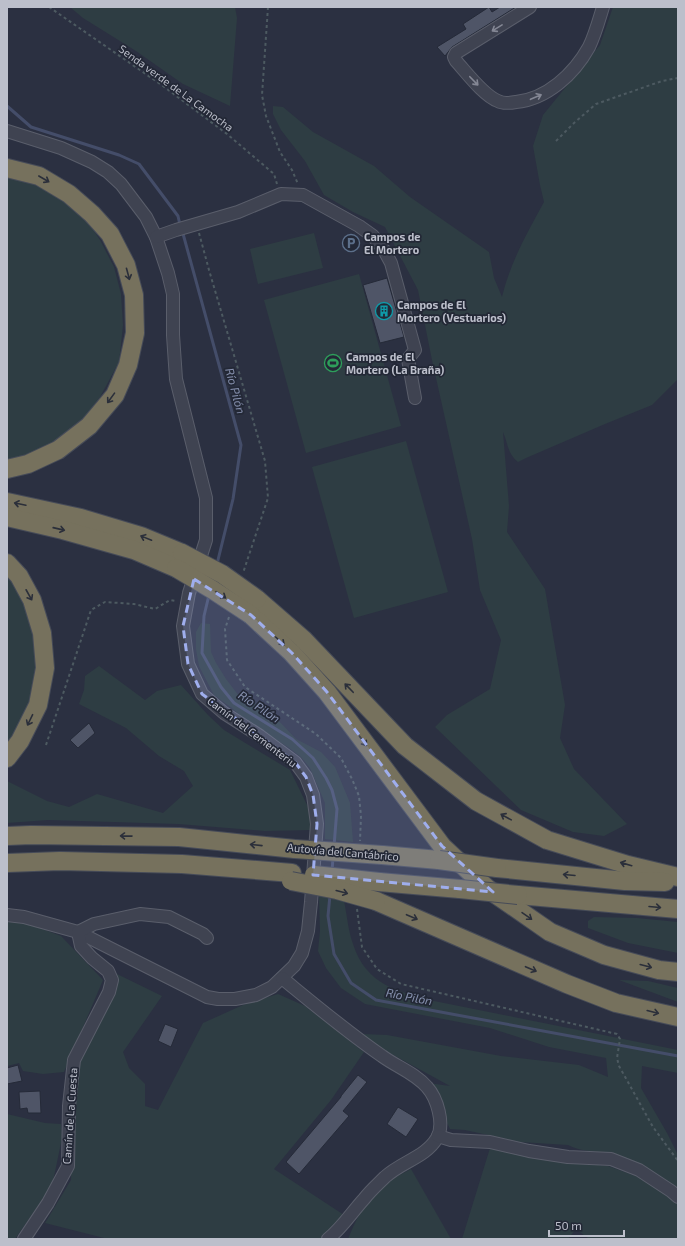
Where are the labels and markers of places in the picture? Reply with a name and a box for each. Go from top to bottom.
place label: Campos de El Mortero [364,230,421,256]
parking icon: Campos de El Mortero [341,233,361,253]
place label: Campos de El Mortero (Vestuarios) [397,298,506,324]
building icon: Campos de El Mortero (Vestuarios) [374,301,394,321]
place label: Campos de El Mortero (La Braña) [346,350,444,376]
sports icon: Campos de El Mortero (La Braña) [323,353,343,373]

